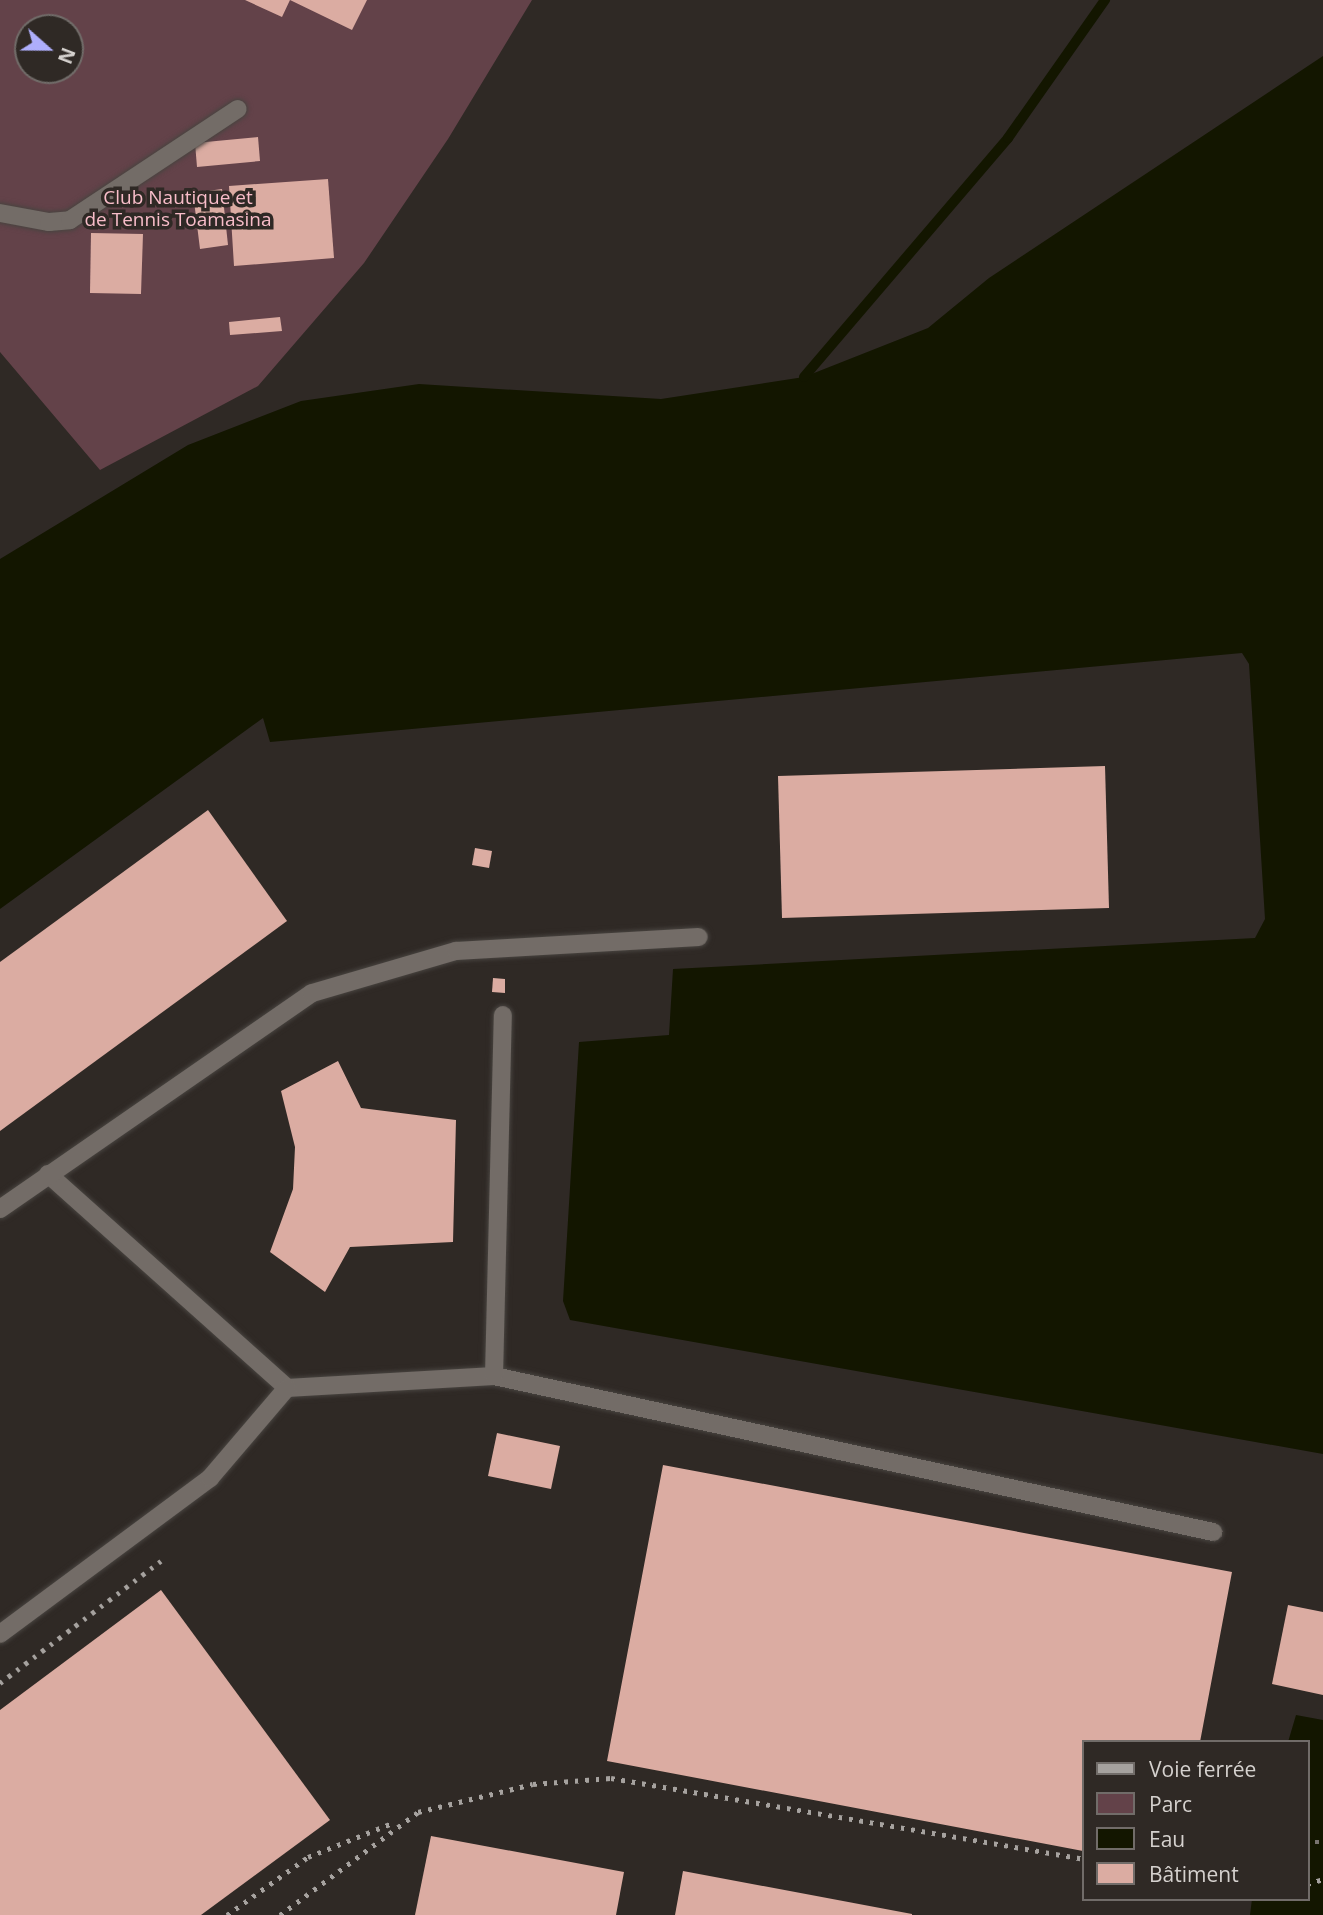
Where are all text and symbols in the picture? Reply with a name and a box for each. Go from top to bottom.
north arrow [14,14,84,84]
text: N [52,44,82,68]
park label: Club Nautique et de Tennis Toamasina [84,187,272,231]
legend [1082,1740,1309,1901]
text: Voie ferrée [1149,1755,1256,1783]
text: Parc [1149,1790,1192,1818]
text: Eau [1149,1825,1185,1853]
text: Bâtiment [1149,1860,1239,1888]

